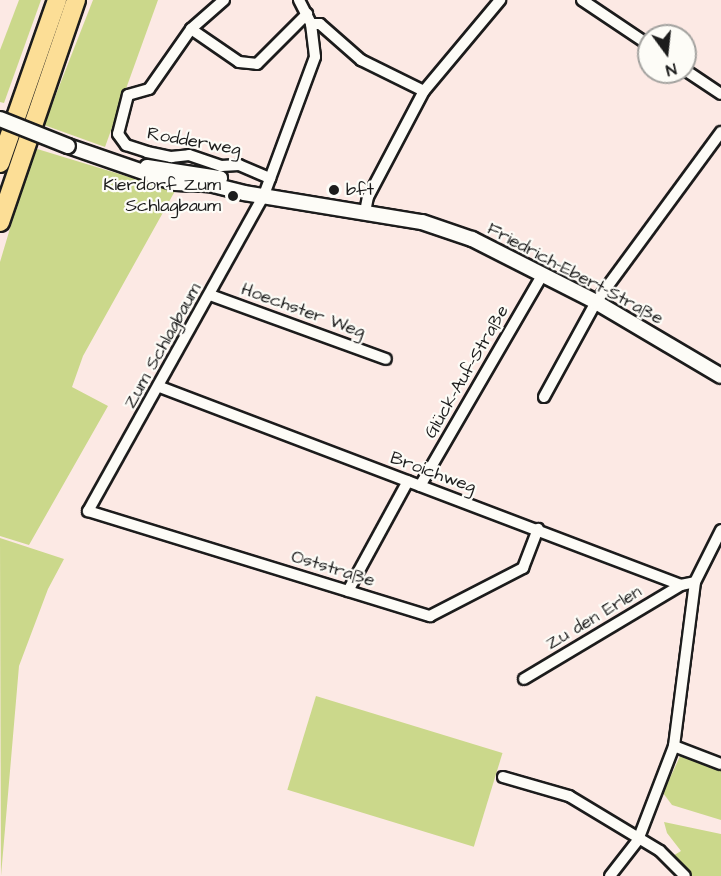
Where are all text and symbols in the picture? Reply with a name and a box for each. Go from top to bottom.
north arrow [637,24,697,84]
text: N [663,58,679,81]
street label: Rodderweg [146,123,242,161]
place label: Kierdorf Zum Schlagbaum [103,175,221,218]
place label: bft [346,179,374,201]
marker: bft [327,183,341,197]
marker: Kierdorf Zum Schlagbaum [226,189,240,203]
street label: Friedrich-Ebert-Straße [483,218,667,330]
street label: Hoechster Weg [238,279,368,343]
street label: Zum Schlagbaum [120,280,206,412]
street label: Glück-Auf-Straße [420,302,514,442]
street label: Broichweg [387,448,479,498]
street label: Oststraße [289,546,377,592]
street label: Zu den Erlen [542,581,646,655]

